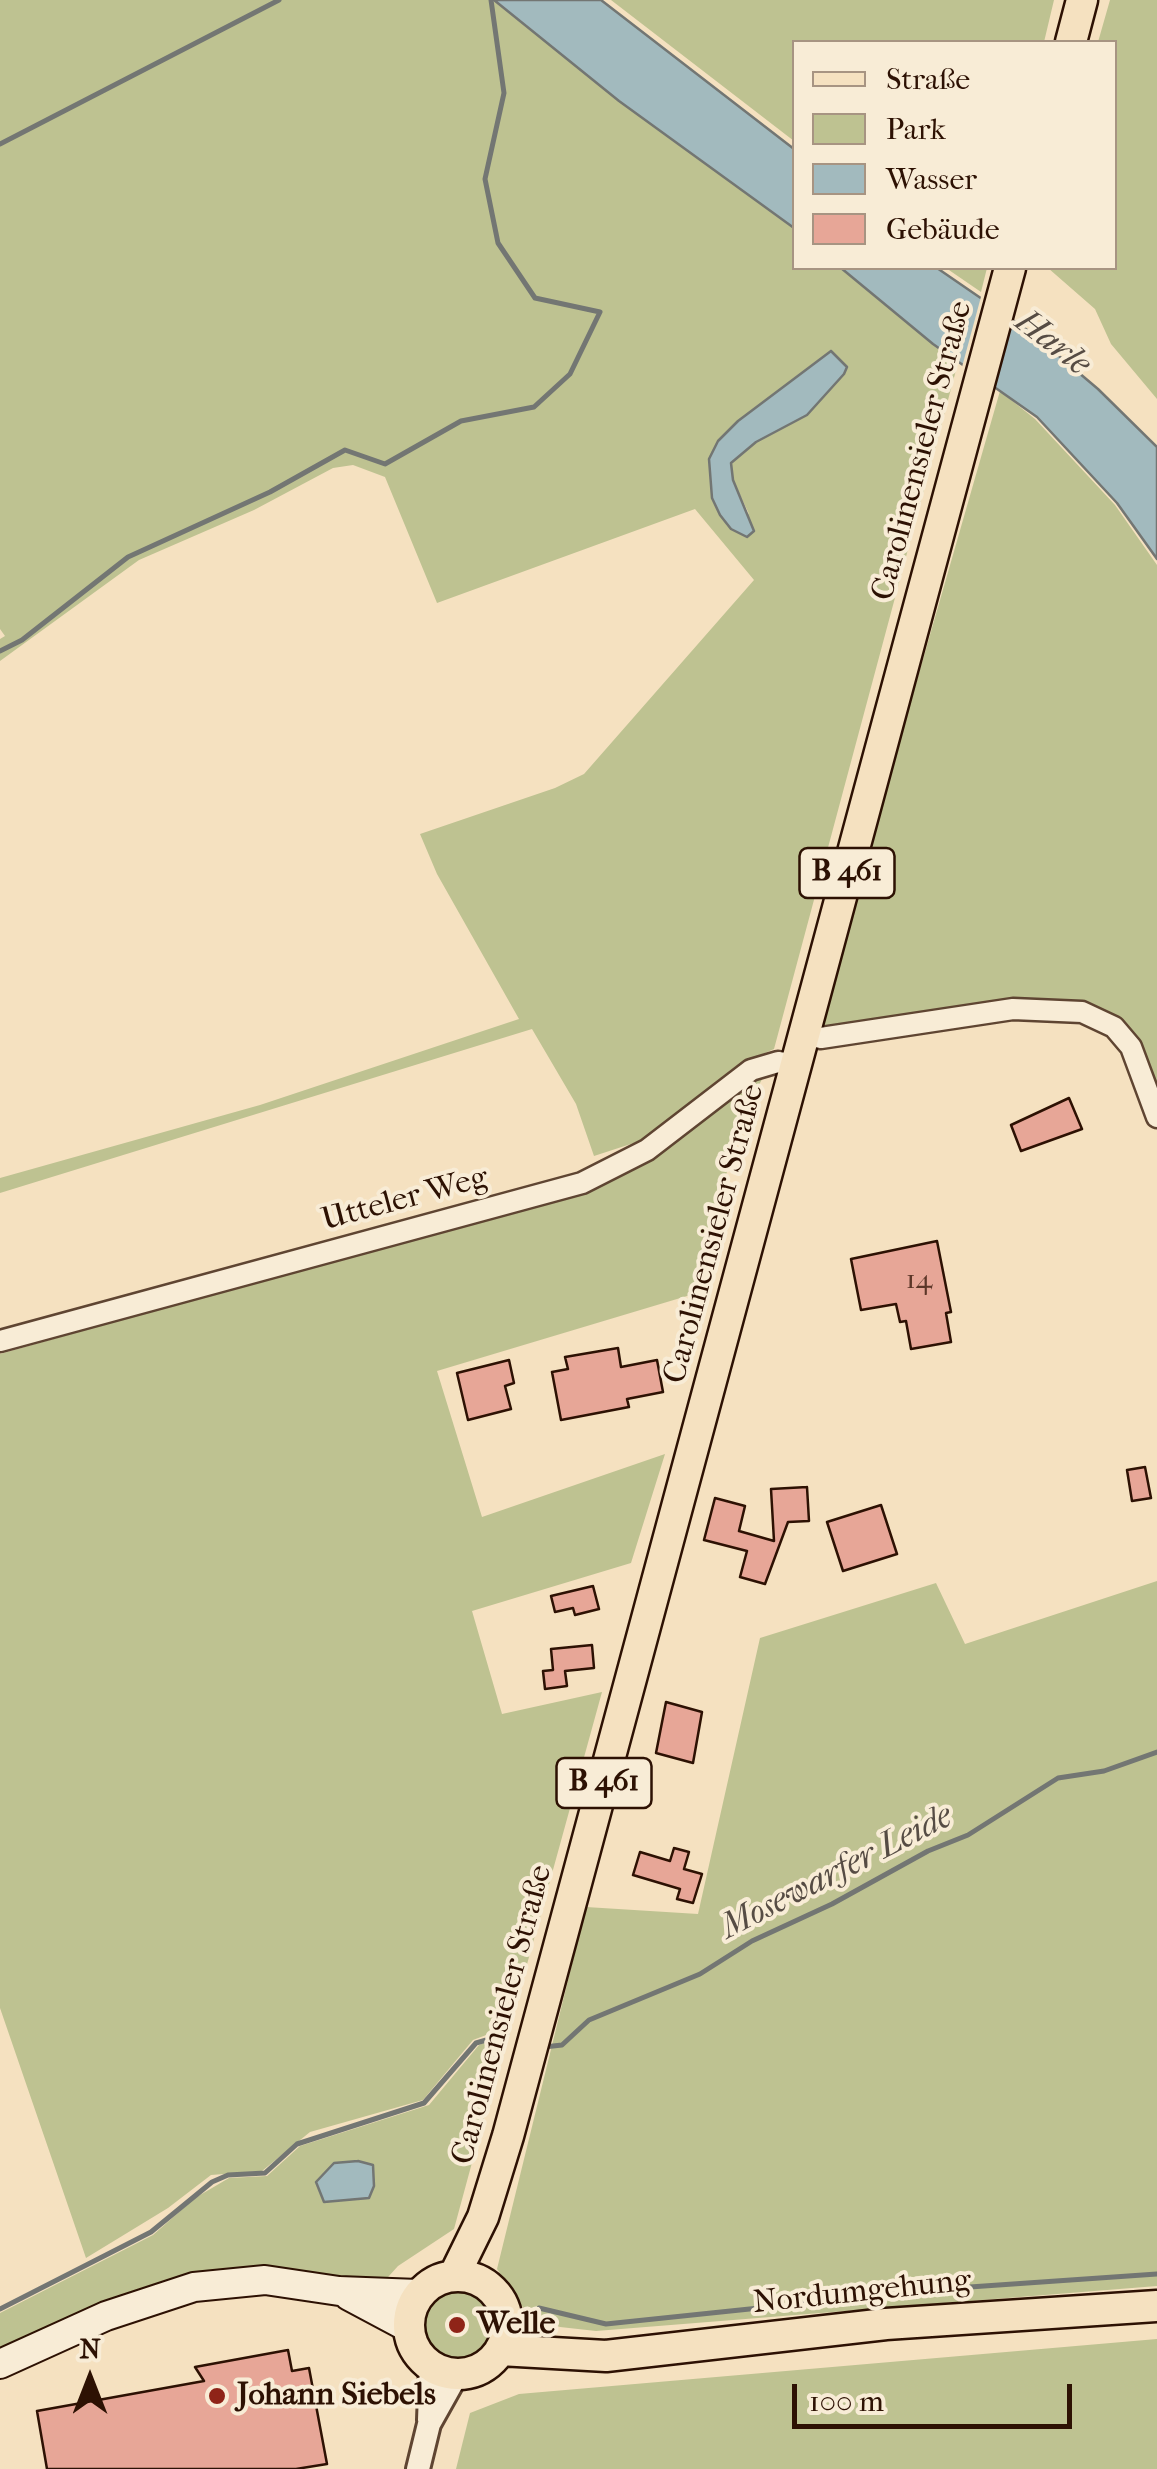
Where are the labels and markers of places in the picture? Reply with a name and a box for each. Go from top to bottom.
place label: Welle [477,2306,555,2344]
marker: Welle [446,2314,468,2336]
place label: Johann Siebels [237,2377,436,2415]
marker: Johann Siebels [206,2385,228,2407]

